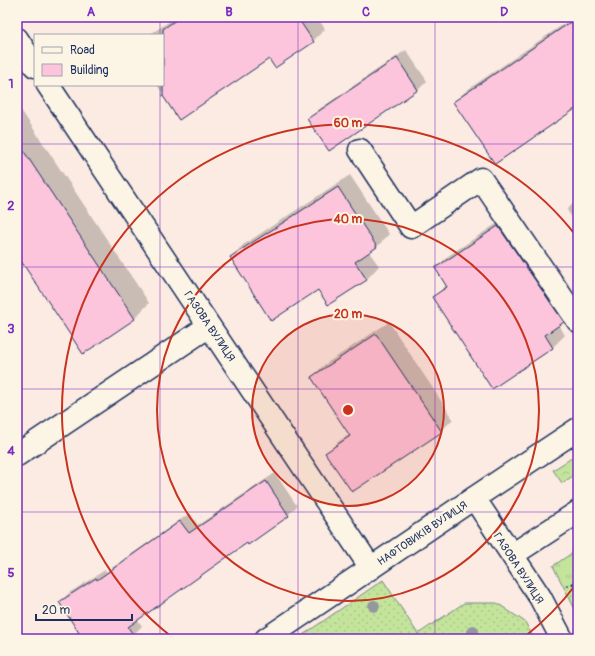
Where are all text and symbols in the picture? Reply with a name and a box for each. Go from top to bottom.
text: A [87,4,96,20]
text: B [225,4,233,20]
text: C [362,4,370,20]
text: D [500,4,508,20]
legend [34,34,164,86]
text: Road [70,43,95,58]
text: Building [70,63,109,78]
text: 1 [8,76,14,92]
text: 60 m [334,116,363,131]
text: 2 [7,198,15,214]
text: 40 m [333,212,363,227]
street label: ГАЗОВА ВУЛИЦЯ [181,289,238,364]
text: 20 m [334,307,362,322]
text: 3 [7,321,15,337]
centre of rings [341,403,355,417]
text: 4 [7,443,15,459]
street label: НАФТОВИКІВ ВУЛИЦЯ [375,498,470,568]
street label: ГАЗОВА ВУЛИЦЯ [491,530,546,606]
text: 5 [7,565,15,581]
scale bar [36,596,132,622]
text: 20 m [42,603,71,618]

